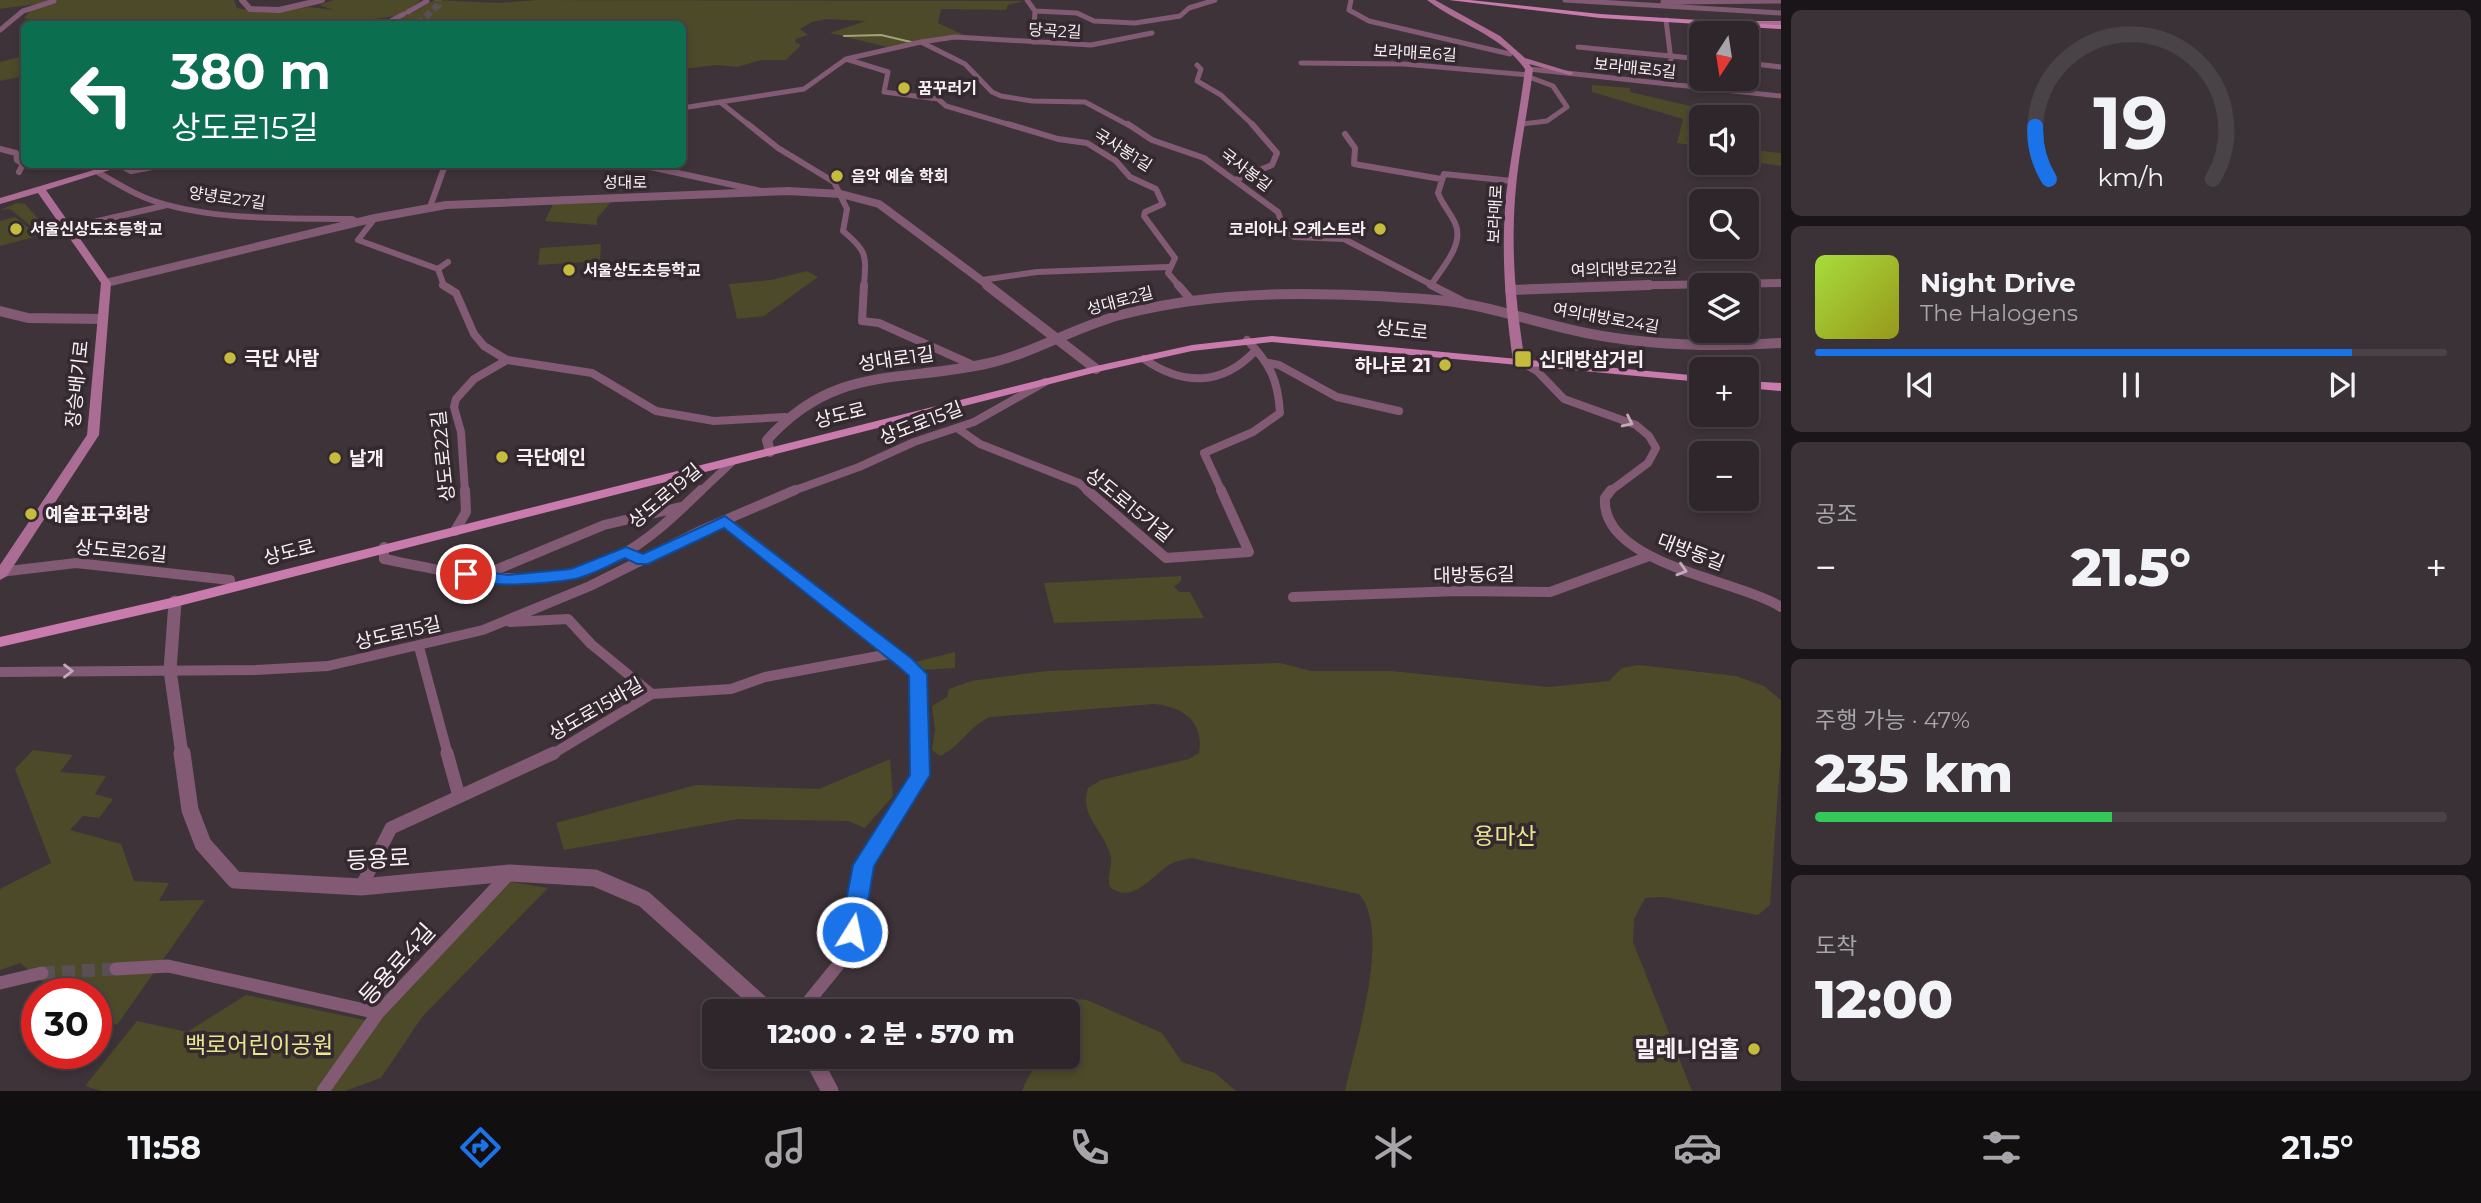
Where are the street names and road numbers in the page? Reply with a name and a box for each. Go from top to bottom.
street label: 당곡2길 [1028,20,1082,42]
street label: 보라매로6길 [1373,41,1457,65]
street label: 보라매로5길 [1593,54,1677,82]
street label: 국사봉1길 [1091,125,1155,175]
street label: 국사봉길 [1217,145,1275,195]
street label: 성대로 [603,173,647,192]
street label: 양녕로27길 [187,183,267,213]
street label: 보라매로 [1484,184,1506,244]
street label: 여의대방로22길 [1570,258,1678,280]
street label: 성대로2길 [1085,283,1155,319]
street label: 여의대방로24길 [1551,299,1661,337]
street label: 상도로 [1375,316,1429,344]
street label: 장승배기로 [61,339,93,429]
street label: 성대로1길 [856,342,936,376]
street label: 상도로 [812,397,868,433]
street label: 상도로15길 [876,397,966,449]
street label: 상도로22길 [427,409,459,503]
street label: 상도로19길 [624,459,706,533]
street label: 상도로15가길 [1081,463,1177,547]
street label: 대방동길 [1654,529,1728,575]
street label: 상도로 [261,534,317,570]
street label: 상도로26길 [74,536,168,566]
street label: 대방동6길 [1433,563,1515,587]
street label: 상도로15길 [353,612,443,654]
street label: 상도로15바길 [545,673,647,745]
street label: 등용로 [346,843,410,875]
street label: 등용로4길 [353,918,441,1010]

